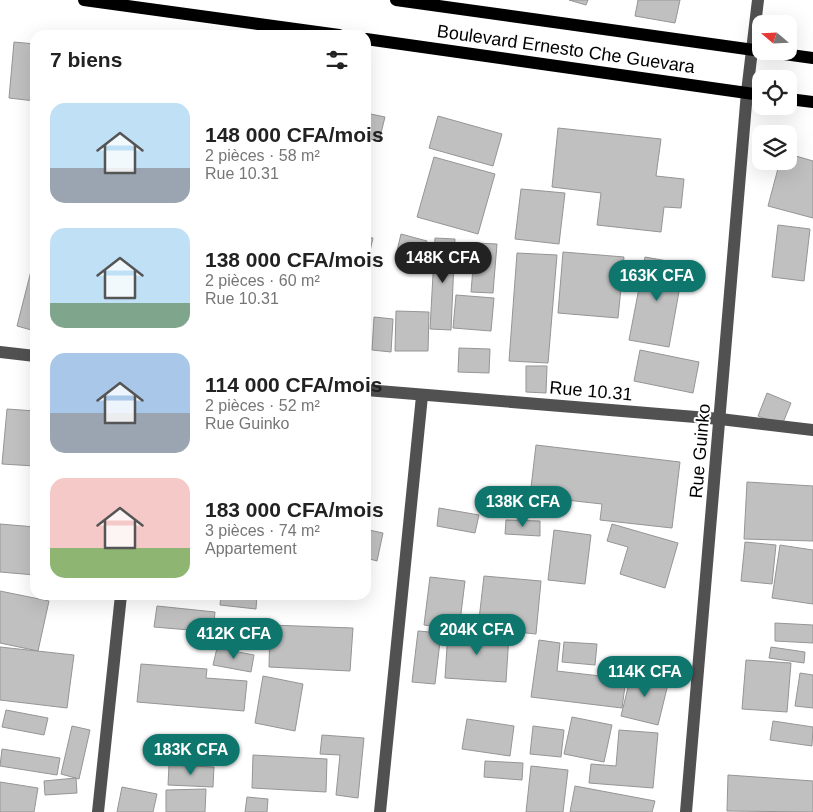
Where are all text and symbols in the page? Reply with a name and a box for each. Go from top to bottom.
north arrow [752,15,798,60]
map controls [752,15,797,170]
street label: Boulevard Ernesto Che Guevara [436,21,697,77]
icon: filters [323,46,351,74]
text: 7 biens [50,48,122,71]
button: locate [752,70,797,115]
icon: home [90,123,150,183]
text: 148 000 CFA/mois [205,123,384,146]
button: layers [752,125,797,170]
text: 2 pièces · 58 m² [205,147,320,164]
text: Rue 10.31 [205,165,279,182]
pin: 148K CFA [391,242,495,284]
icon: home [90,248,150,308]
text: 138 000 CFA/mois [205,248,384,271]
text: 148K CFA [406,249,480,266]
pin: 163K CFA [605,260,709,302]
text: 163K CFA [620,267,694,284]
text: 2 pièces · 60 m² [205,272,320,289]
text: Rue 10.31 [205,290,279,307]
icon: home [90,373,150,433]
text: 114 000 CFA/mois [205,373,382,396]
street label: Rue 10.31 [549,377,633,405]
text: 2 pièces · 52 m² [205,397,320,414]
street label: Rue Guinko [686,403,714,499]
text: Rue Guinko [205,415,290,432]
pin: 138K CFA [471,486,575,528]
text: 138K CFA [486,493,560,510]
icon: home [90,498,150,558]
text: 183 000 CFA/mois [205,498,384,521]
text: 3 pièces · 74 m² [205,522,320,539]
text: Appartement [205,540,297,557]
pin: 204K CFA [425,614,529,656]
pin: 412K CFA [182,618,286,660]
text: 204K CFA [440,621,514,638]
text: 412K CFA [197,625,271,642]
pin: 114K CFA [593,656,697,698]
text: 114K CFA [608,663,682,680]
pin: 183K CFA [139,734,243,776]
text: 183K CFA [154,741,228,758]

